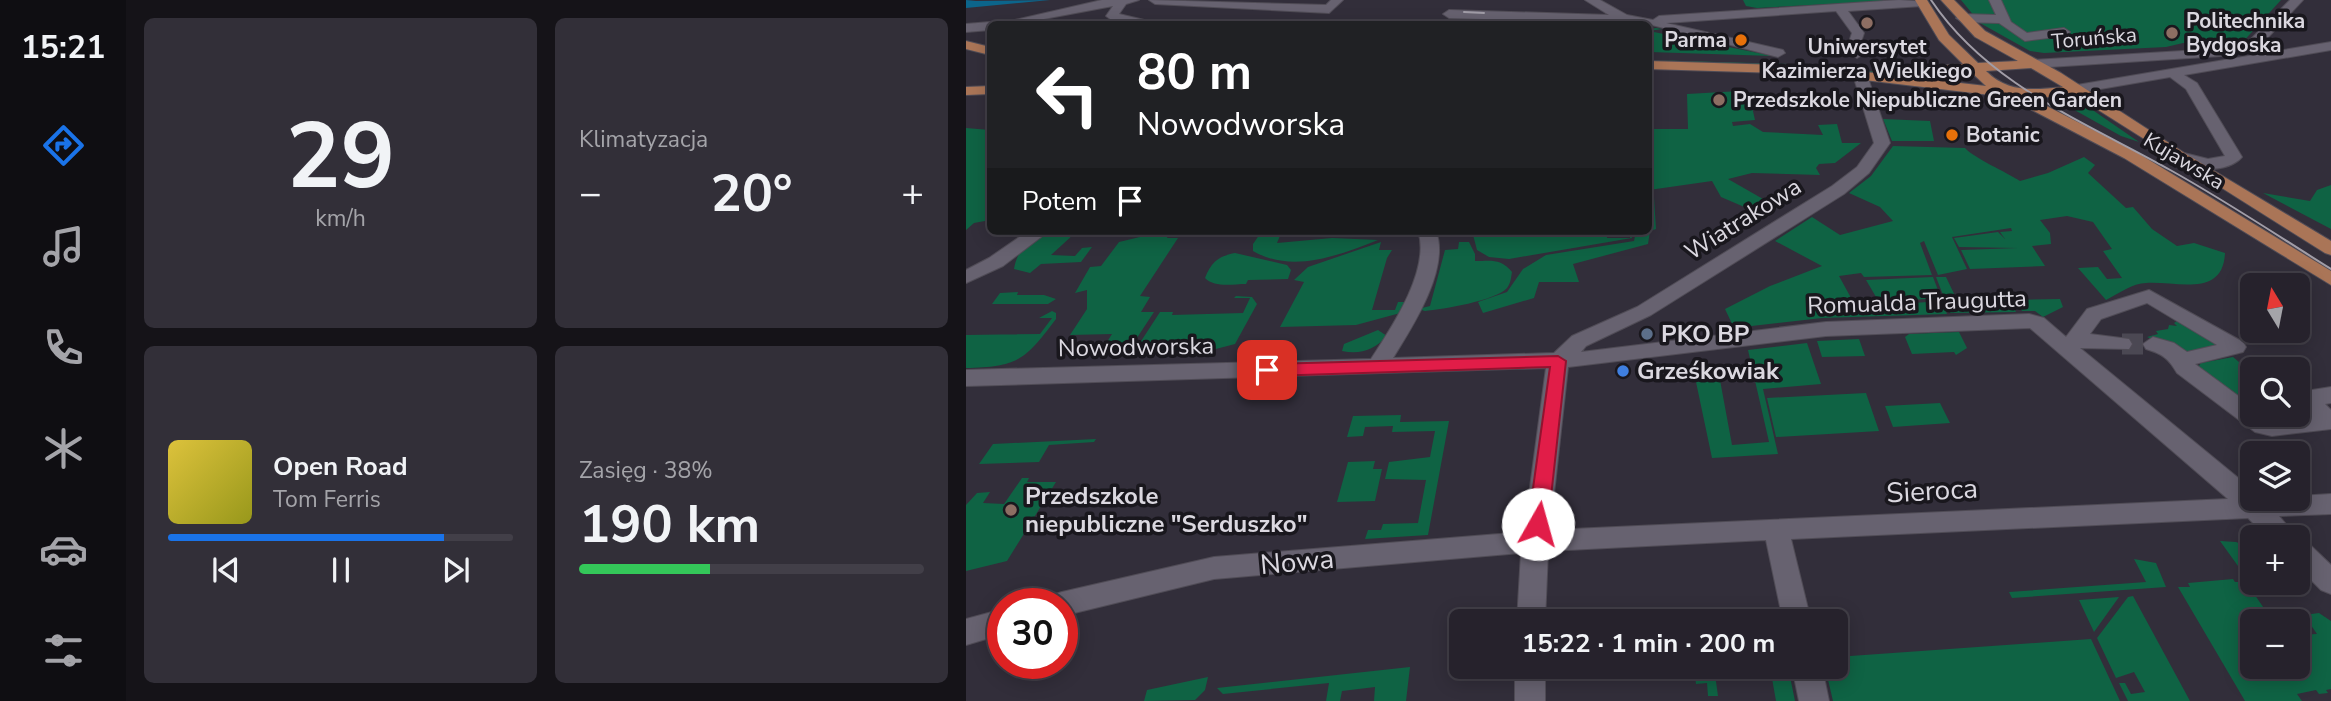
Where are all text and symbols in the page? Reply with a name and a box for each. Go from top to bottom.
place label: Politechnika Bydgoska [2186,7,2305,59]
marker: Uniwersytet Kazimierza Wielkiego [1859,15,1875,31]
street label: Toruńska [2050,20,2138,56]
marker: Politechnika Bydgoska [2164,25,2180,41]
text: 15:21 [21,26,105,69]
place label: Parma [1664,26,1727,54]
marker: Parma [1733,32,1749,48]
place label: Uniwersytet Kazimierza Wielkiego [1762,33,1972,85]
text: 80 m [1137,39,1252,106]
icon: left [1022,49,1113,140]
place label: Przedszkole Niepubliczne Green Garden [1733,86,2122,114]
marker: Przedszkole Niepubliczne Green Garden [1711,92,1727,108]
text: 29 [286,95,395,219]
text: Nowodworska [1137,103,1345,146]
icon: directions [39,121,88,170]
place label: Botanic [1966,121,2040,149]
text: Klimatyzacja [579,124,708,155]
street label: Kujawska [2138,126,2230,196]
marker: Botanic [1944,127,1960,143]
text: 20° [710,158,793,229]
text: − [579,168,602,219]
text: + [901,168,924,219]
street label: Wiatrakowa [1679,170,1807,268]
icon: arrive [1111,182,1149,220]
text: Potem [1022,184,1097,219]
text: km/h [315,203,366,234]
icon: music [39,222,88,271]
north arrow [2240,273,2310,343]
map controls [2240,273,2310,679]
street label: Romualda Traugutta [1807,282,2027,322]
place label: PKO BP [1661,318,1749,350]
icon: phone [39,323,88,372]
marker: PKO BP [1639,326,1655,342]
street label: Nowodworska [1058,330,1214,364]
pin [1237,340,1297,400]
icon: arrive [1248,351,1286,389]
place label: Grześkowiak [1637,355,1780,387]
button: search [2240,357,2310,427]
marker: Grześkowiak [1615,363,1631,379]
icon: climate [39,424,88,473]
button: layers [2240,441,2310,511]
text: Open Road [273,449,408,484]
text: Zasięg · 38% [579,455,713,486]
street label: Sieroca [1885,470,1979,512]
place label: Przedszkole niepubliczne "Serduszko" [1025,480,1307,540]
text: Tom Ferris [273,484,381,515]
position arrow [1501,487,1575,561]
text: 190 km [579,489,760,560]
marker: Przedszkole niepubliczne "Serduszko" [1003,502,1019,518]
icon: car [39,525,88,574]
button: + [2240,525,2310,595]
street label: Nowa [1258,540,1336,584]
icon: previous [207,551,245,589]
icon: pause [322,551,360,589]
icon: next [437,551,475,589]
speed limit sign: 30 [987,588,1078,679]
button: − [2240,609,2310,679]
icon: filters [39,626,88,675]
text: 15:22 · 1 min · 200 m [1522,626,1775,661]

